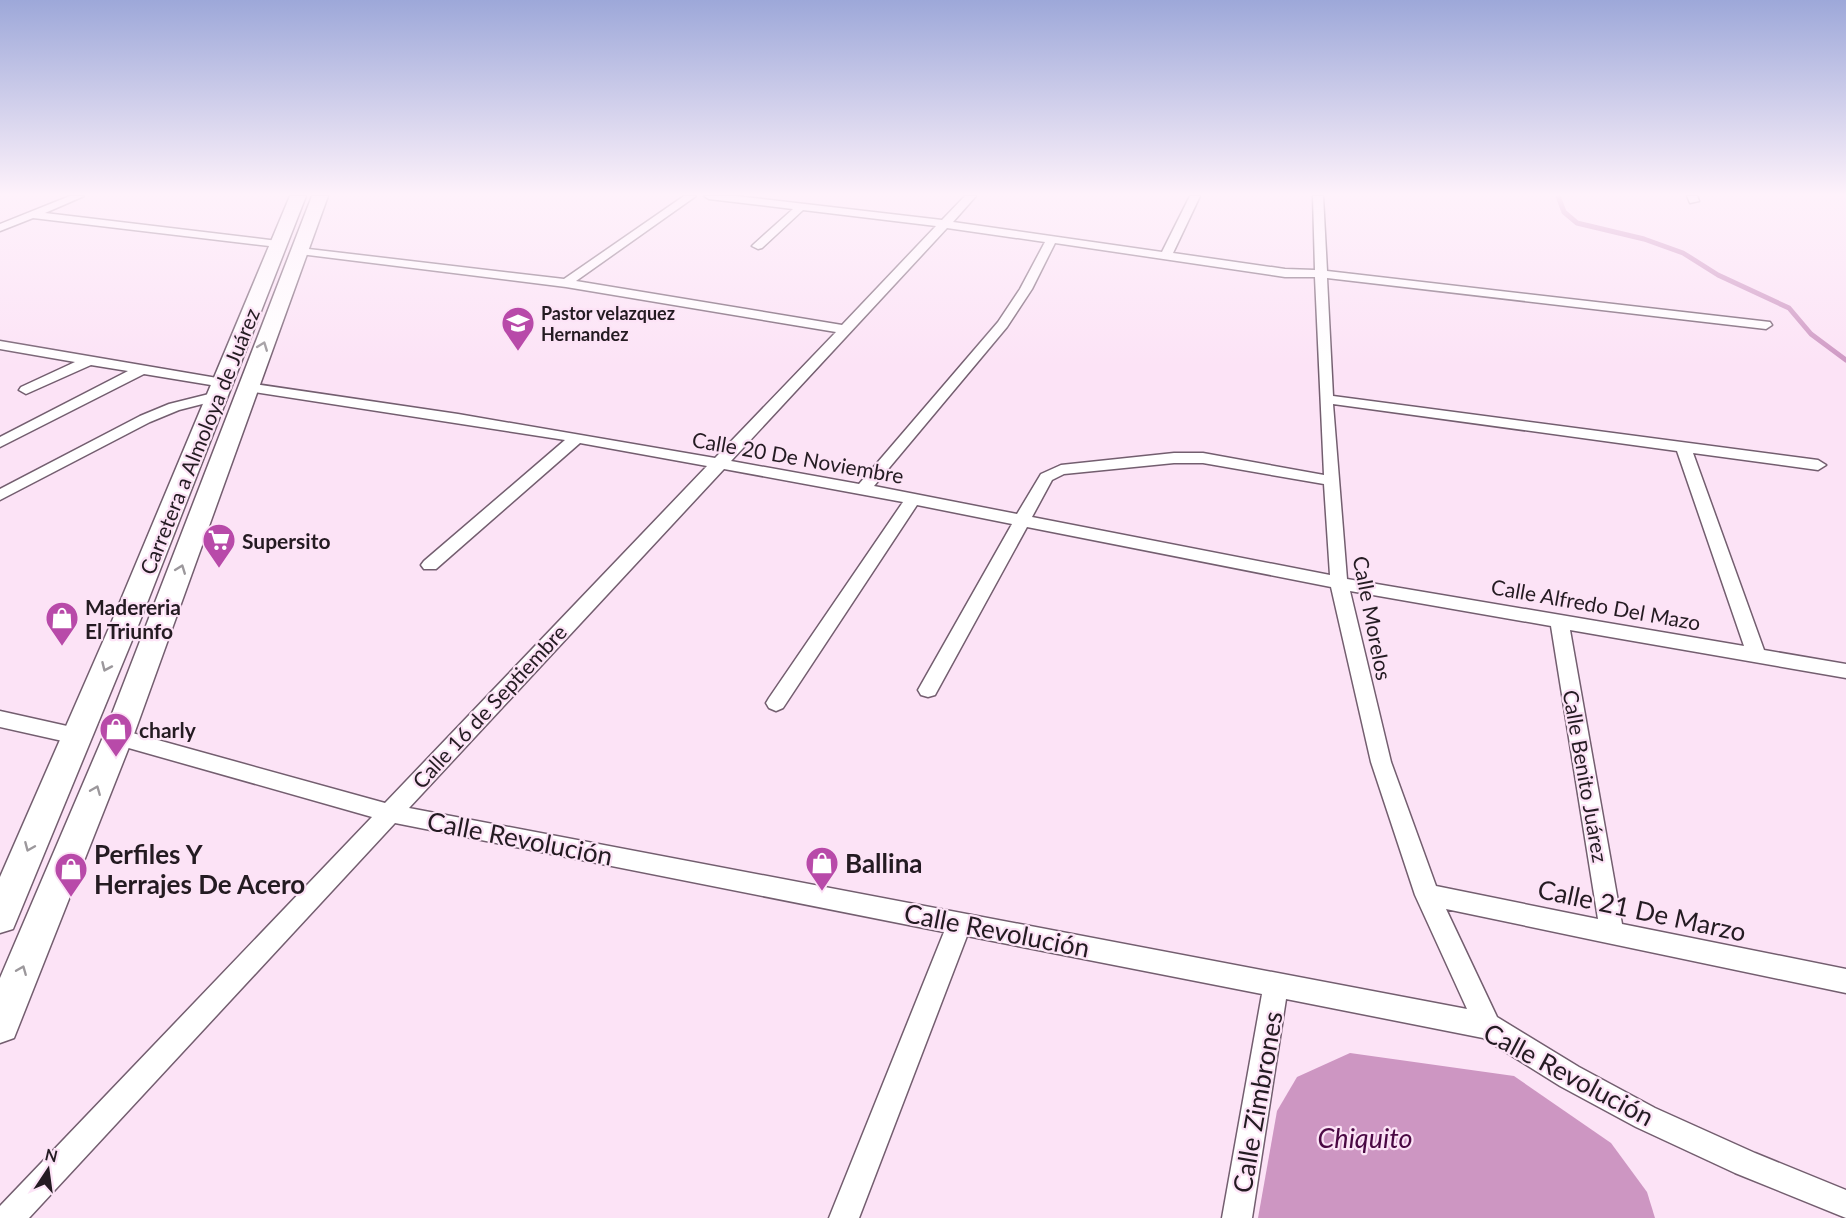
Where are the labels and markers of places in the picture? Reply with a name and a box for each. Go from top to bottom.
place label: Pastor velazquez Hernandez [541,302,675,345]
school or university icon: Pastor velazquez Hernandez [500,305,536,352]
supermarket icon: Supersito [201,522,237,569]
place label: Supersito [242,528,330,553]
place label: Madereria El Triunfo [85,594,181,643]
shop icon: Madereria El Triunfo [44,600,80,647]
shop icon: charly [98,711,134,758]
place label: charly [139,717,197,742]
place label: Perfiles Y Herrajes De Acero [94,838,305,900]
shop icon: Ballina [804,845,840,892]
place label: Ballina [845,847,923,879]
shop icon: Perfiles Y Herrajes De Acero [53,851,89,898]

